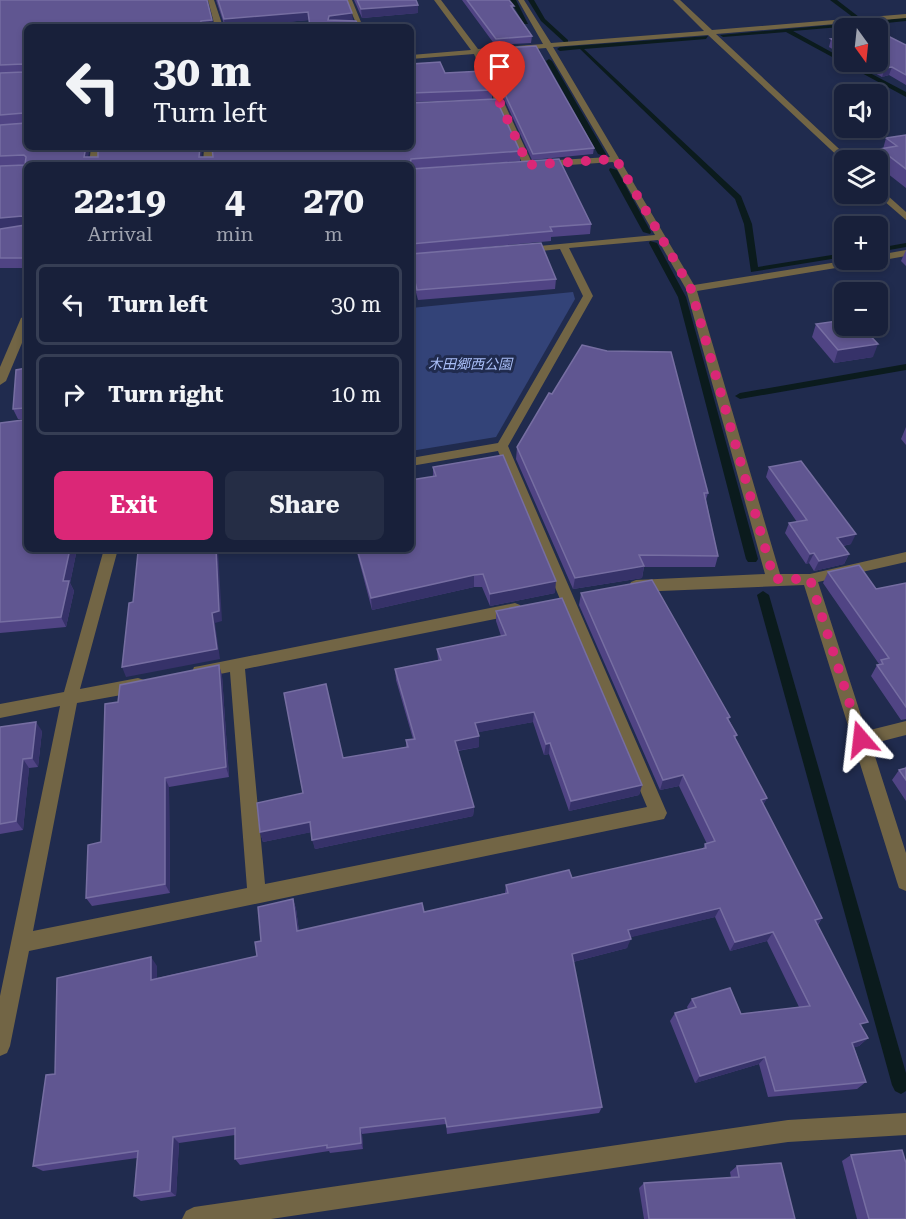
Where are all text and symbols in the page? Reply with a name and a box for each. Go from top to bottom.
north arrow [834,18,888,72]
map controls [834,18,888,336]
pin [474,41,525,103]
text: 30 m [153,47,251,96]
icon: left [54,48,132,126]
icon: arrive [483,50,516,83]
button: sound [834,84,888,138]
text: Turn left [153,97,267,129]
button: layers [834,150,888,204]
text: 22:19 [74,180,166,222]
text: 4 [225,180,245,222]
text: 270 [304,180,364,222]
button: + [834,216,888,270]
text: Arrival [87,222,152,246]
text: min [216,222,253,246]
text: m [325,222,343,246]
button: − [834,282,888,336]
icon: left [57,288,90,321]
text: Turn left [108,292,208,317]
text: 30 m [331,292,381,317]
park label: 木田郷西公園 [428,356,514,372]
icon: right [57,378,90,411]
text: Turn right [108,382,223,407]
text: 10 m [331,382,381,407]
button: Exit [54,471,213,540]
button: Share [225,471,384,540]
position arrow [829,707,893,771]

